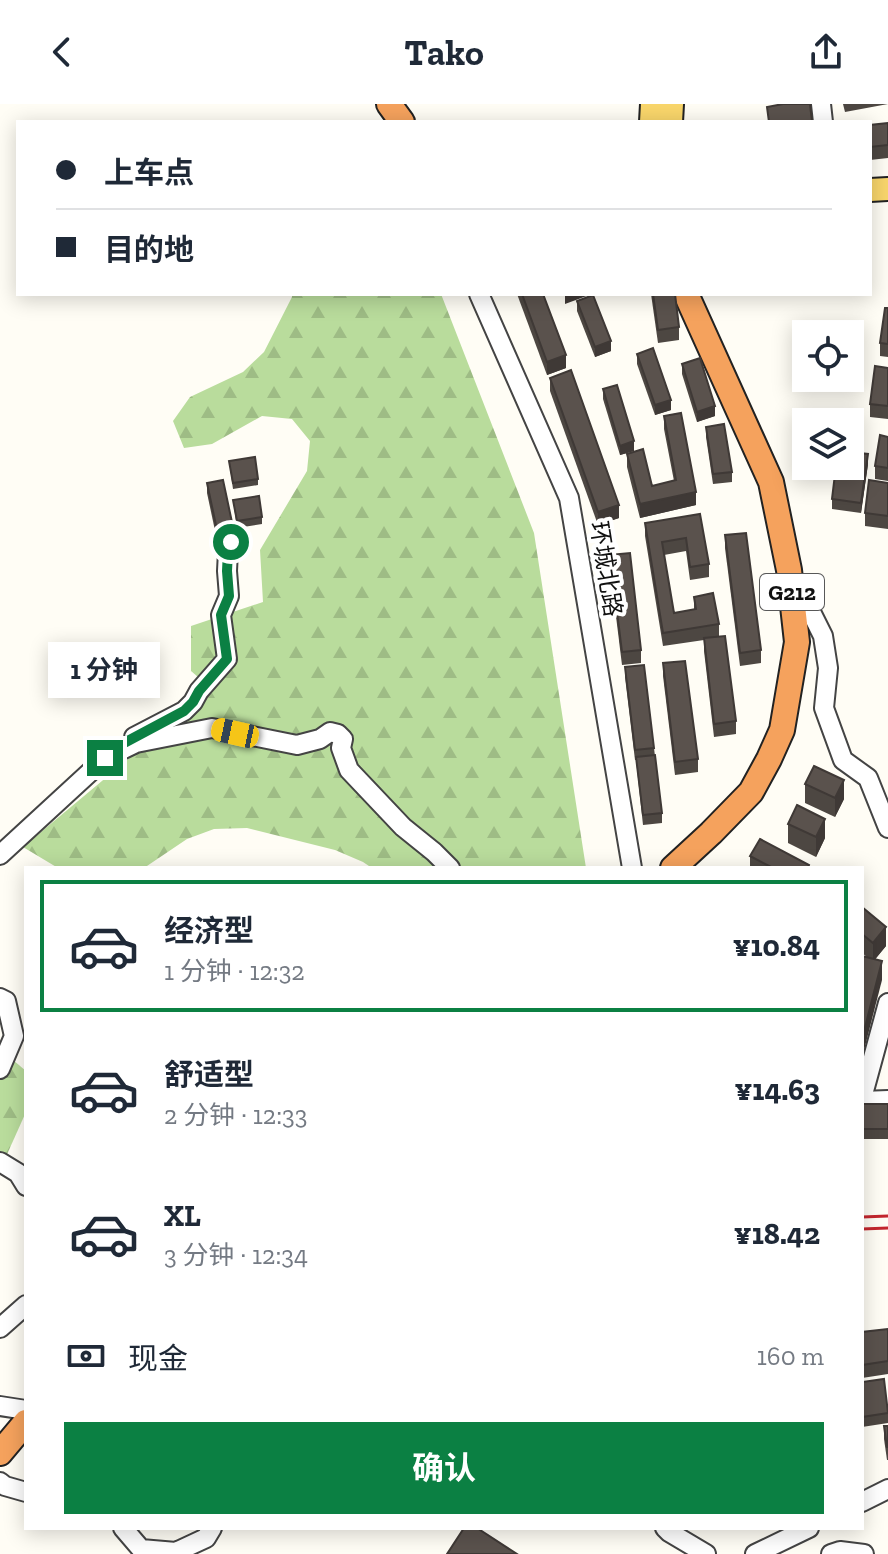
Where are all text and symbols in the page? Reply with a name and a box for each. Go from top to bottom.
icon: back [40,30,84,74]
icon: share [804,30,848,74]
text: Tako [404,31,484,74]
text: 上车点 [104,155,194,191]
text: 目的地 [104,232,194,268]
map controls [792,320,864,480]
button: locate [792,320,864,392]
button: layers [792,408,864,480]
street label: 环城北路 [585,519,628,619]
route start [213,524,249,560]
road number: G212 [760,574,824,610]
callout: 1 分钟 [49,642,161,698]
text: 1 分钟 [70,654,138,686]
car [209,716,261,750]
route end [87,740,123,776]
icon: car [68,910,140,982]
text: 经济型 [164,913,254,949]
text: ¥10.84 [733,928,820,964]
text: 1 分钟 · 12:32 [164,955,305,987]
icon: car [68,1054,140,1126]
text: 舒适型 [164,1057,254,1093]
text: ¥14.63 [734,1072,820,1108]
text: 2 分钟 · 12:33 [164,1099,307,1131]
icon: car [68,1198,140,1270]
text: XL [164,1198,201,1234]
text: ¥18.42 [734,1216,820,1252]
text: 3 分钟 · 12:34 [164,1239,308,1271]
icon: cash [64,1334,108,1378]
text: 160 m [757,1340,824,1372]
text: 现金 [128,1341,188,1377]
button: 确认 [64,1422,824,1514]

